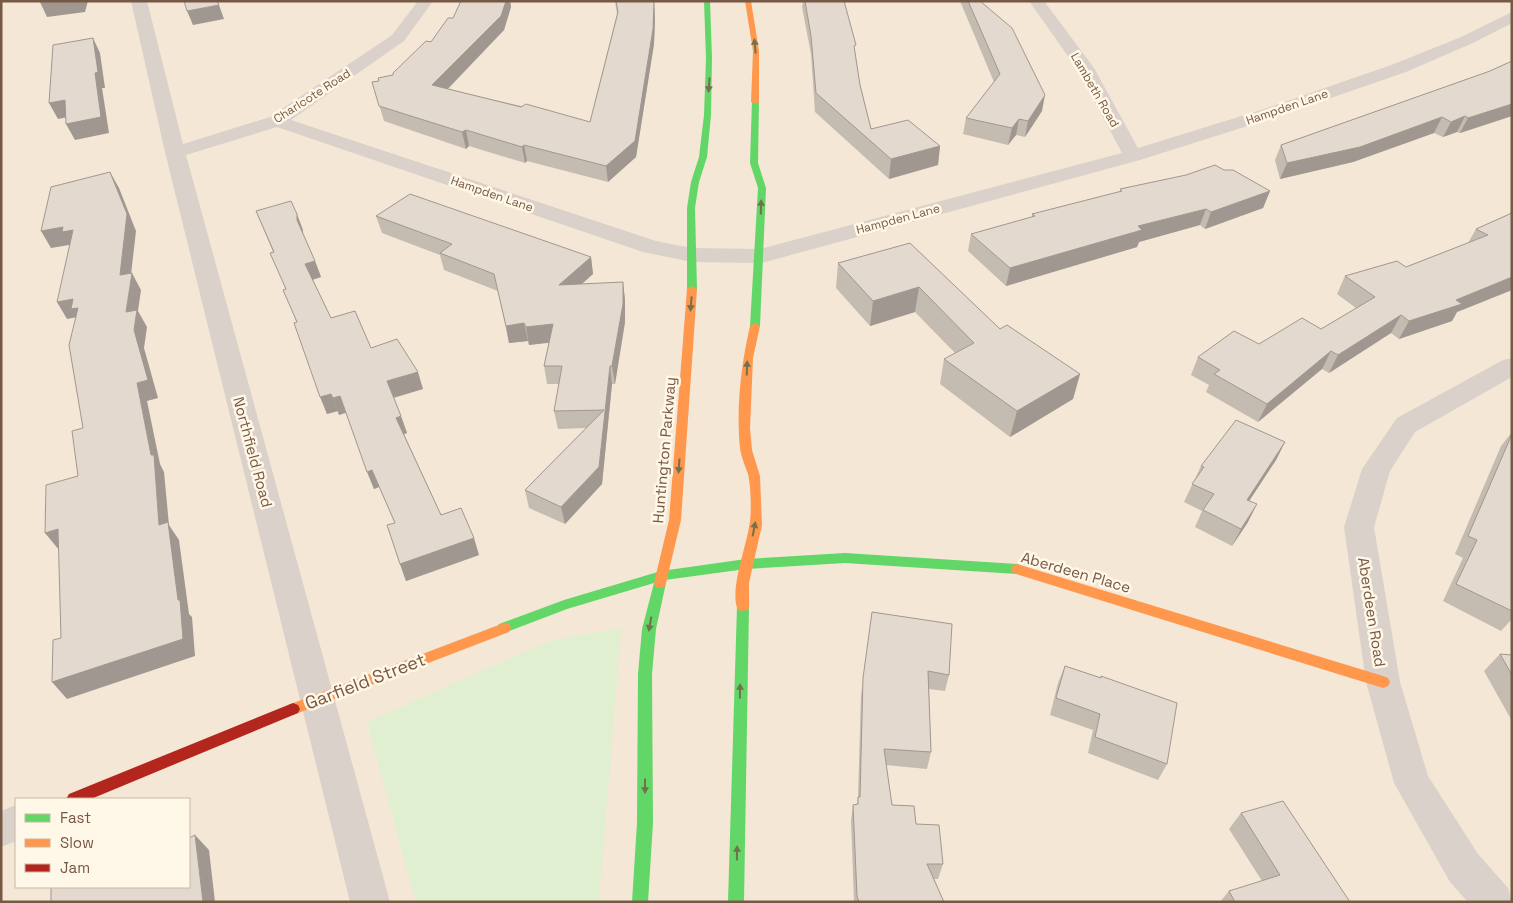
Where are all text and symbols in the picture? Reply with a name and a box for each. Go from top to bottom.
one-way arrow [751,38,759,54]
street label: Lambeth Road [1067,50,1123,130]
street label: Charlcote Road [270,65,354,127]
one-way arrow [704,77,712,93]
street label: Hampden Lane [1244,85,1330,129]
street label: Hampden Lane [449,172,535,216]
one-way arrow [757,199,765,215]
street label: Hampden Lane [854,200,942,238]
one-way arrow [687,296,695,312]
one-way arrow [743,360,751,376]
street label: Huntington Parkway [648,376,680,524]
street label: Northfield Road [229,395,277,509]
one-way arrow [674,458,682,474]
one-way arrow [750,522,758,537]
street label: Aberdeen Place [1019,547,1133,597]
street label: Aberdeen Road [1354,556,1390,668]
one-way arrow [646,616,654,632]
street label: Garfield Street [301,647,429,715]
one-way arrow [736,682,744,698]
one-way arrow [641,778,649,794]
legend [15,798,190,888]
text: Fast [60,808,91,827]
text: Slow [60,833,94,852]
one-way arrow [733,845,741,861]
text: Jam [60,858,90,877]

